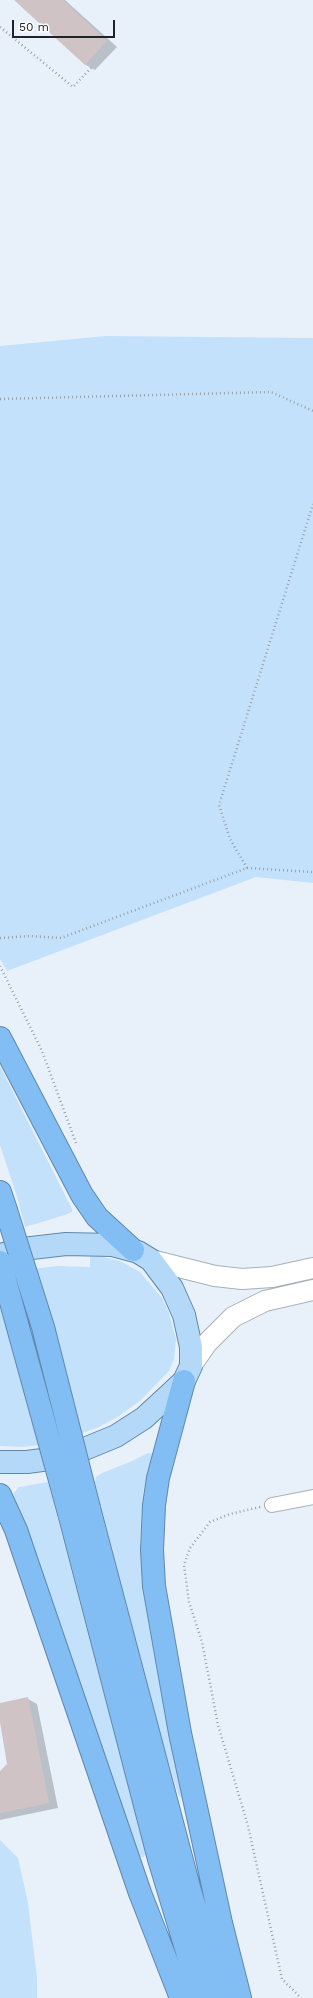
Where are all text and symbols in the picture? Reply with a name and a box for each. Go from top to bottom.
scale bar [14,12,117,38]
text: 50 m [19,20,49,34]

